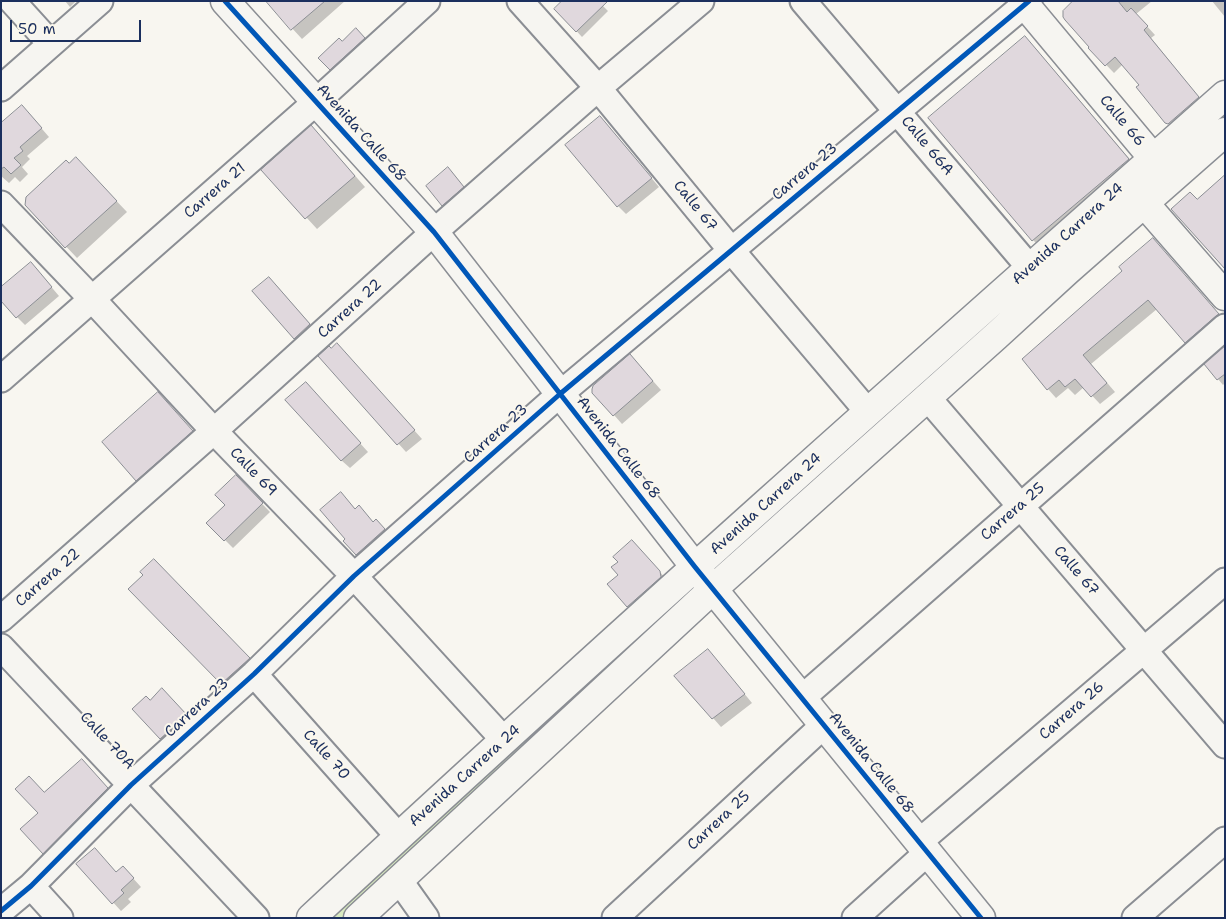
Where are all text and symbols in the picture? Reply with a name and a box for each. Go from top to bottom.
scale bar [12,10,144,42]
text: 50 m [18,19,56,39]
street label: Avenida Calle 68 [312,81,410,185]
street label: Calle 66 [1095,92,1149,150]
street label: Calle 66A [897,113,957,179]
street label: Carrera 23 [769,139,841,205]
street label: Carrera 21 [181,159,249,223]
street label: Calle 67 [669,177,721,235]
street label: Avenida Carrera 24 [1009,179,1127,289]
street label: Carrera 22 [314,276,386,342]
street label: Avenida Calle 68 [572,393,664,503]
street label: Carrera 23 [460,401,532,467]
street label: Calle 69 [225,444,281,500]
street label: Avenida Carrera 24 [707,449,825,559]
street label: Carrera 25 [977,479,1049,545]
street label: Calle 67 [1050,542,1102,600]
street label: Carrera 22 [12,545,84,611]
street label: Carrera 23 [161,675,233,741]
street label: Carrera 26 [1036,678,1108,744]
street label: Calle 70A [76,708,138,774]
street label: Avenida Calle 68 [825,709,917,817]
street label: Avenida Carrera 24 [406,721,524,831]
street label: Calle 70 [299,726,353,784]
street label: Carrera 25 [684,787,754,855]

